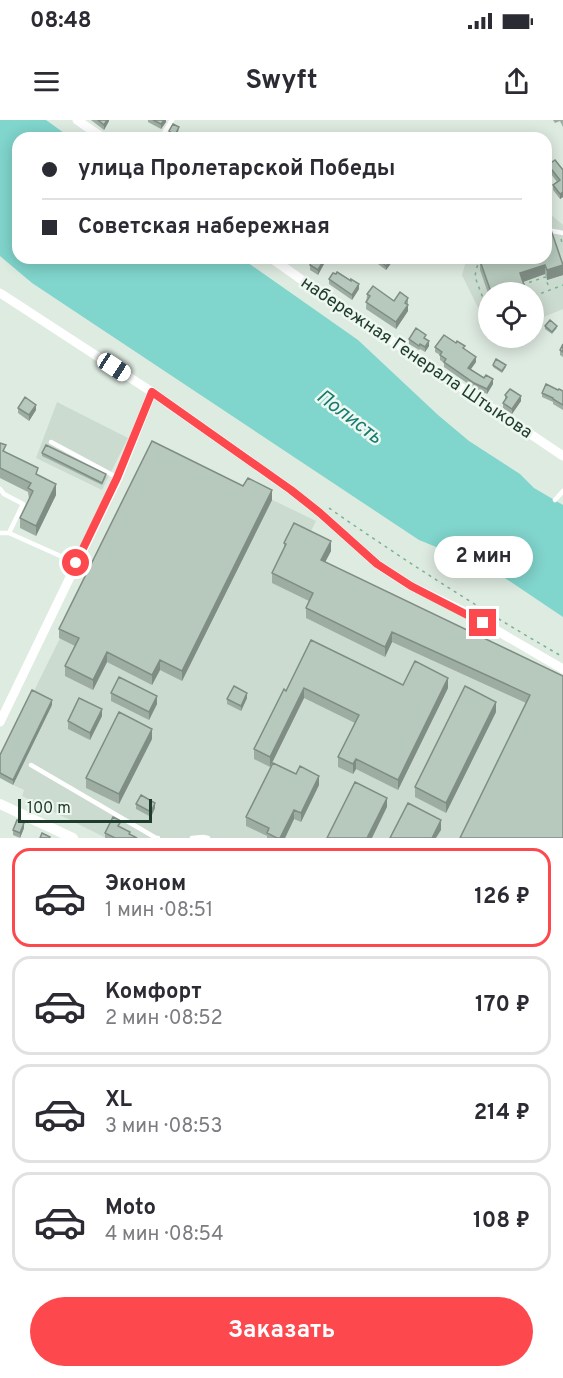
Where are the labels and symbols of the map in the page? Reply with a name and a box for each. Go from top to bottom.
street label: набережная Генерала Штыкова [296,272,537,445]
car [94,350,134,384]
water label: Полисть [311,384,387,451]
callout: 2 мин [434,536,532,578]
route start [62,549,89,576]
route end [469,609,496,636]
scale bar [18,796,152,824]

